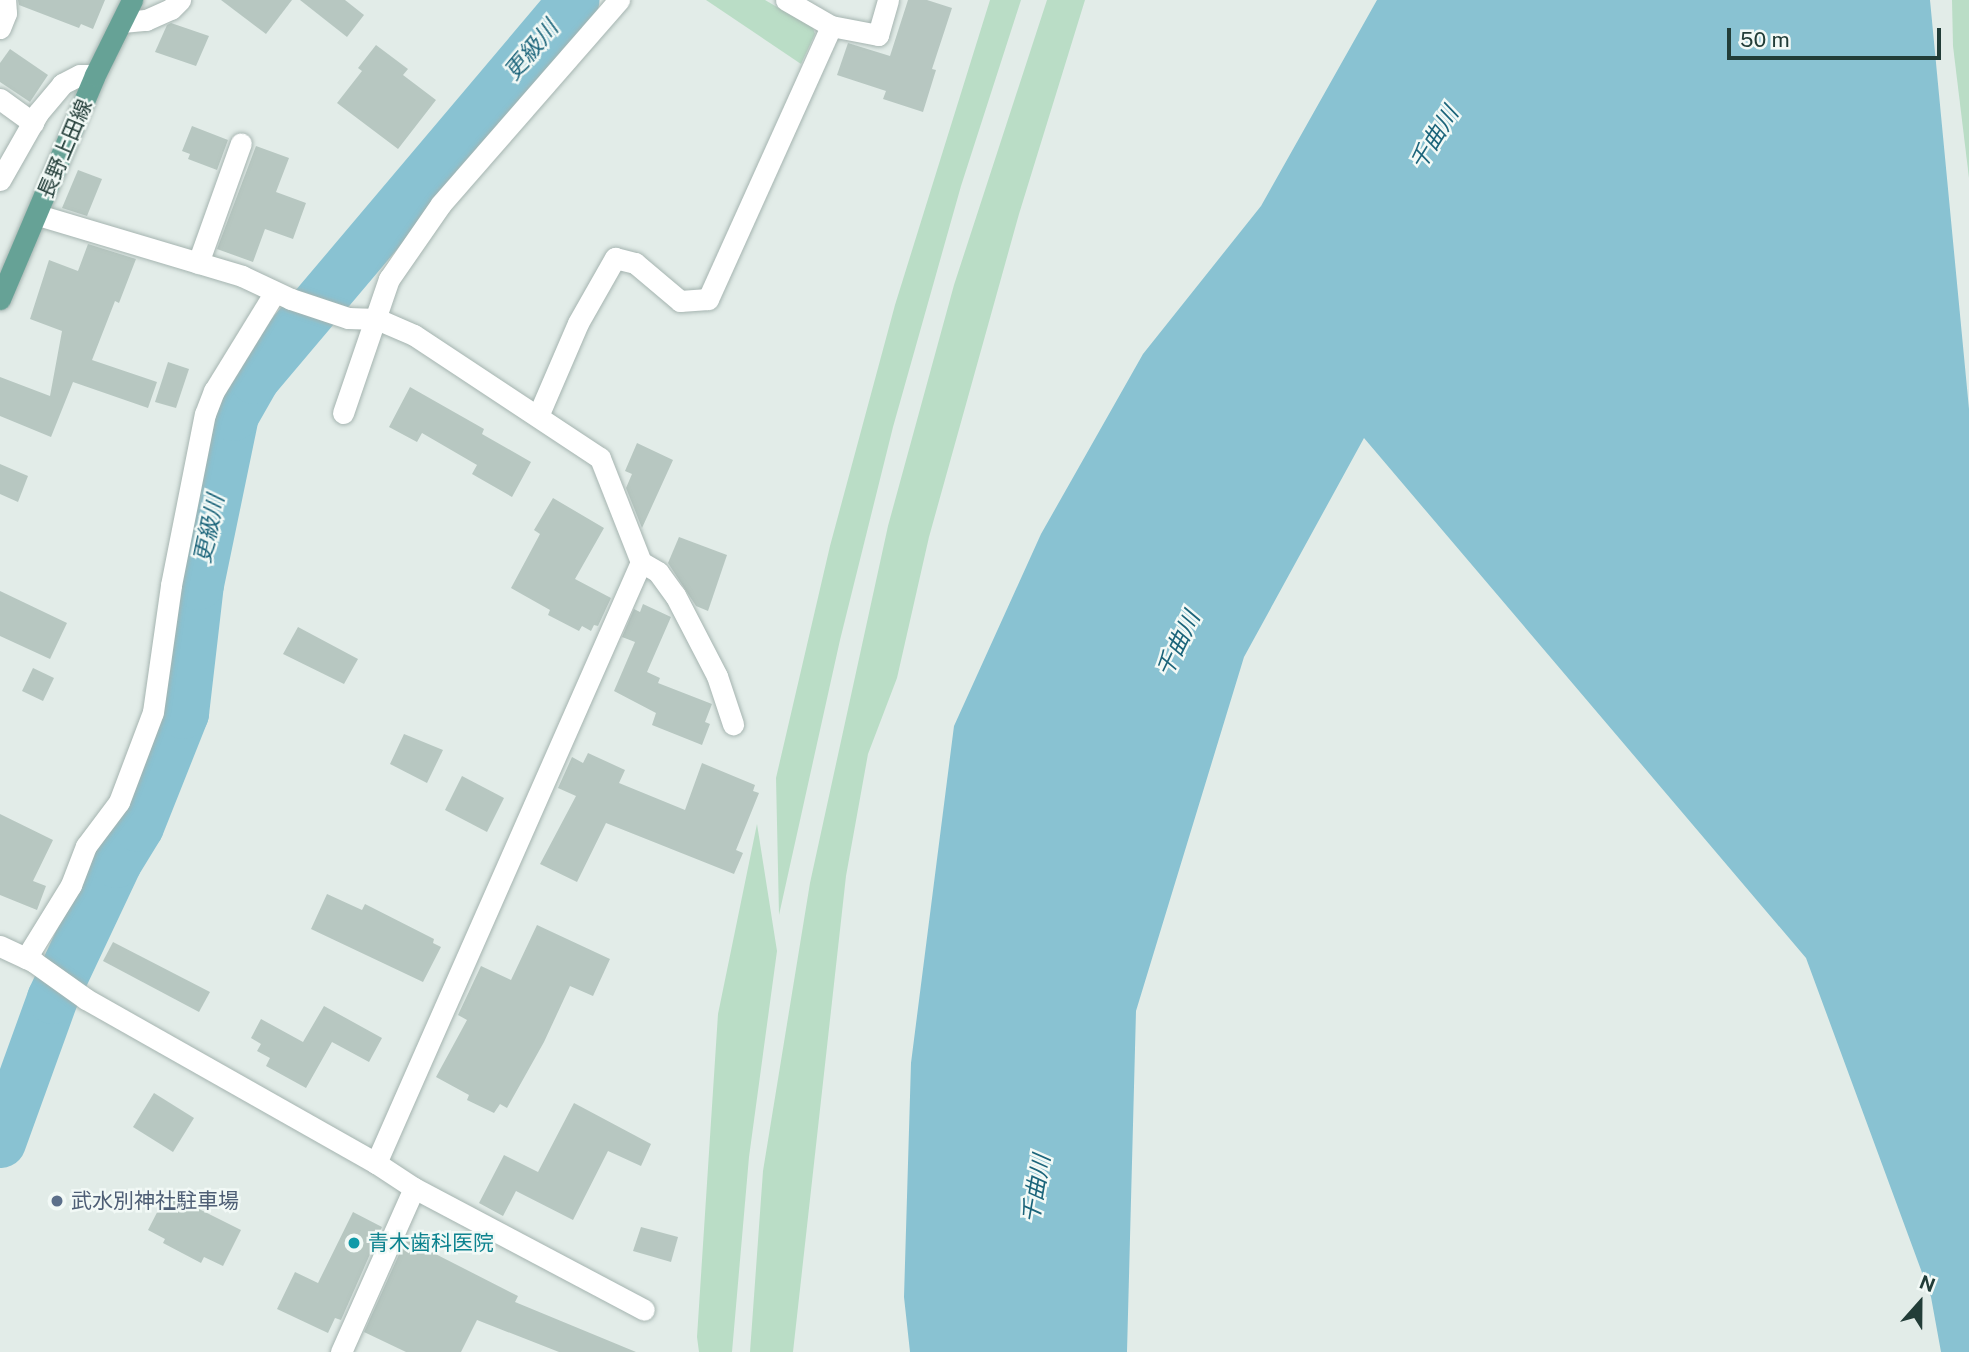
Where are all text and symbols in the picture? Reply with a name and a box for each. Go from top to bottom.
scale bar [1731,14,1944,58]
water label: 更級川 [498,15,564,85]
text: 50 m [1740,27,1790,52]
street label: 長野上田線 [33,96,97,202]
water label: 千曲川 [1404,101,1464,175]
water label: 更級川 [188,492,230,566]
water label: 千曲川 [1150,607,1206,681]
water label: 千曲川 [1016,1153,1056,1225]
place label: 武水別神社駐車場 [71,1188,239,1214]
marker: 武水別神社駐車場 [49,1193,65,1209]
place label: 青木歯科医院 [368,1230,494,1256]
marker: 青木歯科医院 [346,1235,362,1251]
north arrow [1885,1268,1955,1338]
text: N [1917,1270,1938,1296]

